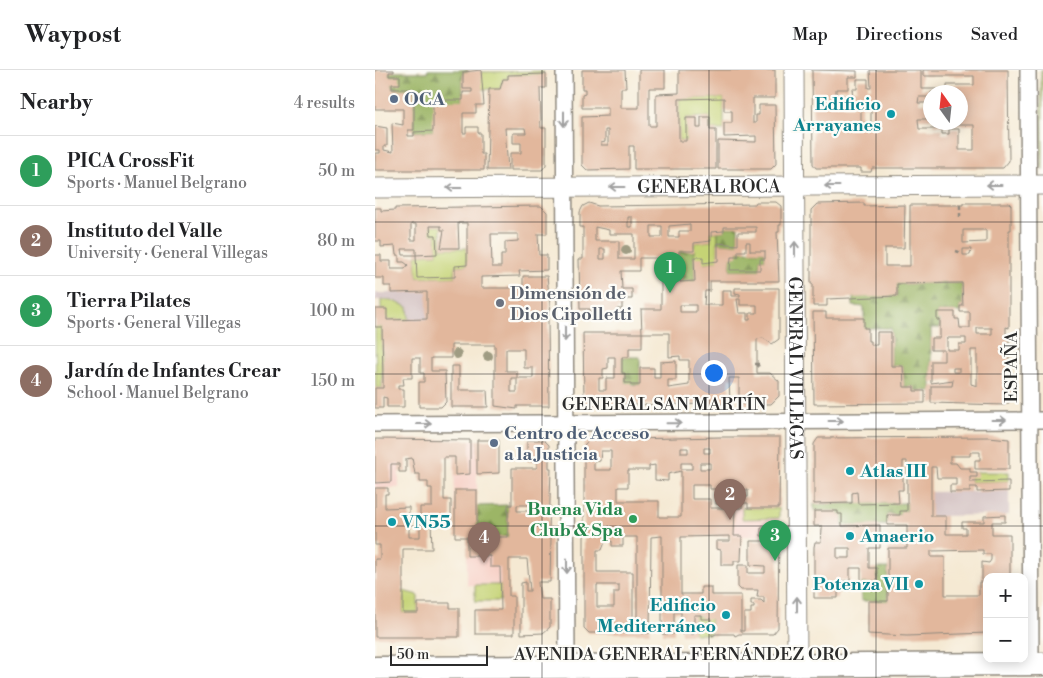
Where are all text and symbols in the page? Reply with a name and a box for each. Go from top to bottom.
text: Waypost [25,20,121,50]
text: Map [792,23,828,46]
text: Directions [856,23,943,46]
text: Saved [971,23,1018,46]
north arrow [923,85,968,130]
place label: OCA [404,88,446,111]
text: Nearby [20,90,93,116]
text: 4 results [294,93,355,113]
marker: OCA [388,93,400,105]
place label: Edificio Arrayanes [792,93,881,137]
marker: Edificio Arrayanes [885,108,897,120]
one-way arrow [560,110,569,126]
text: PICA CrossFit [67,149,194,173]
text: 1 [32,161,40,181]
text: 50 m [318,161,355,181]
text: Sports · Manuel Belgrano [67,173,247,193]
street label: GENERAL ROCA [637,175,781,199]
one-way arrow [987,180,1003,190]
one-way arrow [824,181,840,191]
one-way arrow [609,182,626,192]
one-way arrow [447,183,463,193]
text: Instituto del Valle [67,219,222,243]
text: 2 [31,231,41,251]
text: 80 m [317,231,355,251]
one-way arrow [790,241,800,258]
text: University · General Villegas [67,243,268,263]
pin: 1 [654,252,686,293]
street label: GENERAL VILLEGAS [783,276,807,460]
place label: Dimensión de Dios Cipolletti [510,282,632,326]
text: Tierra Pilates [67,289,191,313]
marker: Dimensión de Dios Cipolletti [494,297,506,309]
text: 3 [31,301,41,321]
text: 100 m [310,301,355,321]
text: Sports · General Villegas [67,313,241,333]
one-way arrow [561,325,570,341]
street label: ESPAÑA [999,331,1023,403]
text: Jardín de Infantes Crear [67,359,281,383]
your location [701,360,727,386]
text: 4 [31,371,41,391]
text: 150 m [311,371,355,391]
text: School · Manuel Belgrano [67,383,249,403]
street label: GENERAL SAN MARTÍN [562,393,767,416]
one-way arrow [990,415,1006,425]
one-way arrow [828,416,844,426]
one-way arrow [665,418,681,427]
one-way arrow [415,419,431,429]
place label: Centro de Acceso a la Justicia [504,422,650,466]
marker: Centro de Acceso a la Justicia [488,437,500,449]
place label: Atlas III [859,460,927,483]
marker: Atlas III [844,465,856,477]
pin: 2 [714,479,746,520]
place label: Buena Vida Club & Spa [527,498,623,542]
place label: VN55 [401,511,451,534]
marker: Buena Vida Club & Spa [627,513,639,525]
marker: VN55 [386,516,398,528]
pin: 3 [759,520,791,561]
pin: 4 [468,522,500,563]
place label: Amaerio [859,525,934,548]
marker: Amaerio [844,530,856,542]
one-way arrow [562,558,572,574]
place label: Potenza VII [813,573,909,596]
map controls [983,573,1028,663]
button: + [983,573,1028,618]
marker: Potenza VII [913,578,925,590]
place label: Edificio Mediterráneo [597,594,716,638]
one-way arrow [792,596,802,612]
marker: Edificio Mediterráneo [720,609,732,621]
button: − [983,618,1028,663]
scale bar [390,643,487,666]
street label: AVENIDA GENERAL FERNÁNDEZ ORO [513,643,848,666]
text: 50 m [397,646,429,664]

